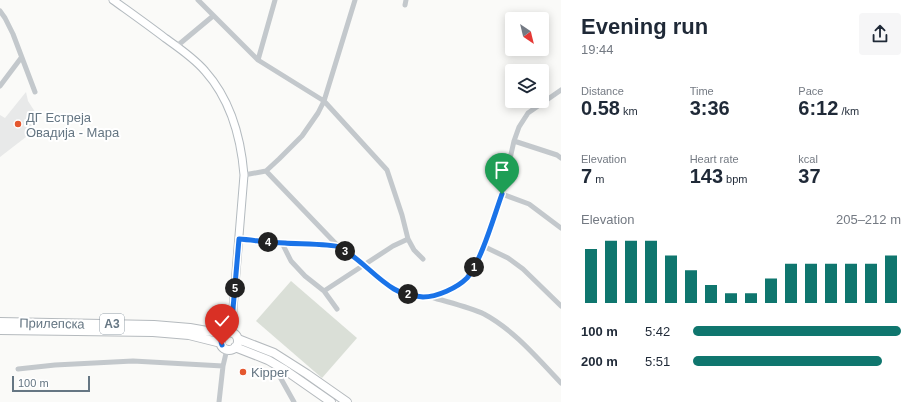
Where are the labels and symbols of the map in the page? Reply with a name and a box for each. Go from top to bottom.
north arrow [505,12,549,56]
place label: ДГ Естреја Овадија - Мара [26,110,120,140]
marker: ДГ Естреја Овадија - Мара [13,119,23,129]
pin [485,153,519,194]
pin: 4 [258,232,278,252]
pin: 3 [335,241,355,261]
pin: 1 [464,257,484,277]
pin: 5 [225,278,245,298]
pin: 2 [398,284,418,304]
pin [205,304,239,345]
road number: A3 [100,314,124,334]
street label: Прилепска [19,315,86,332]
place label: Kipper [251,365,289,380]
marker: Kipper [238,367,248,377]
scale bar [12,374,90,393]

